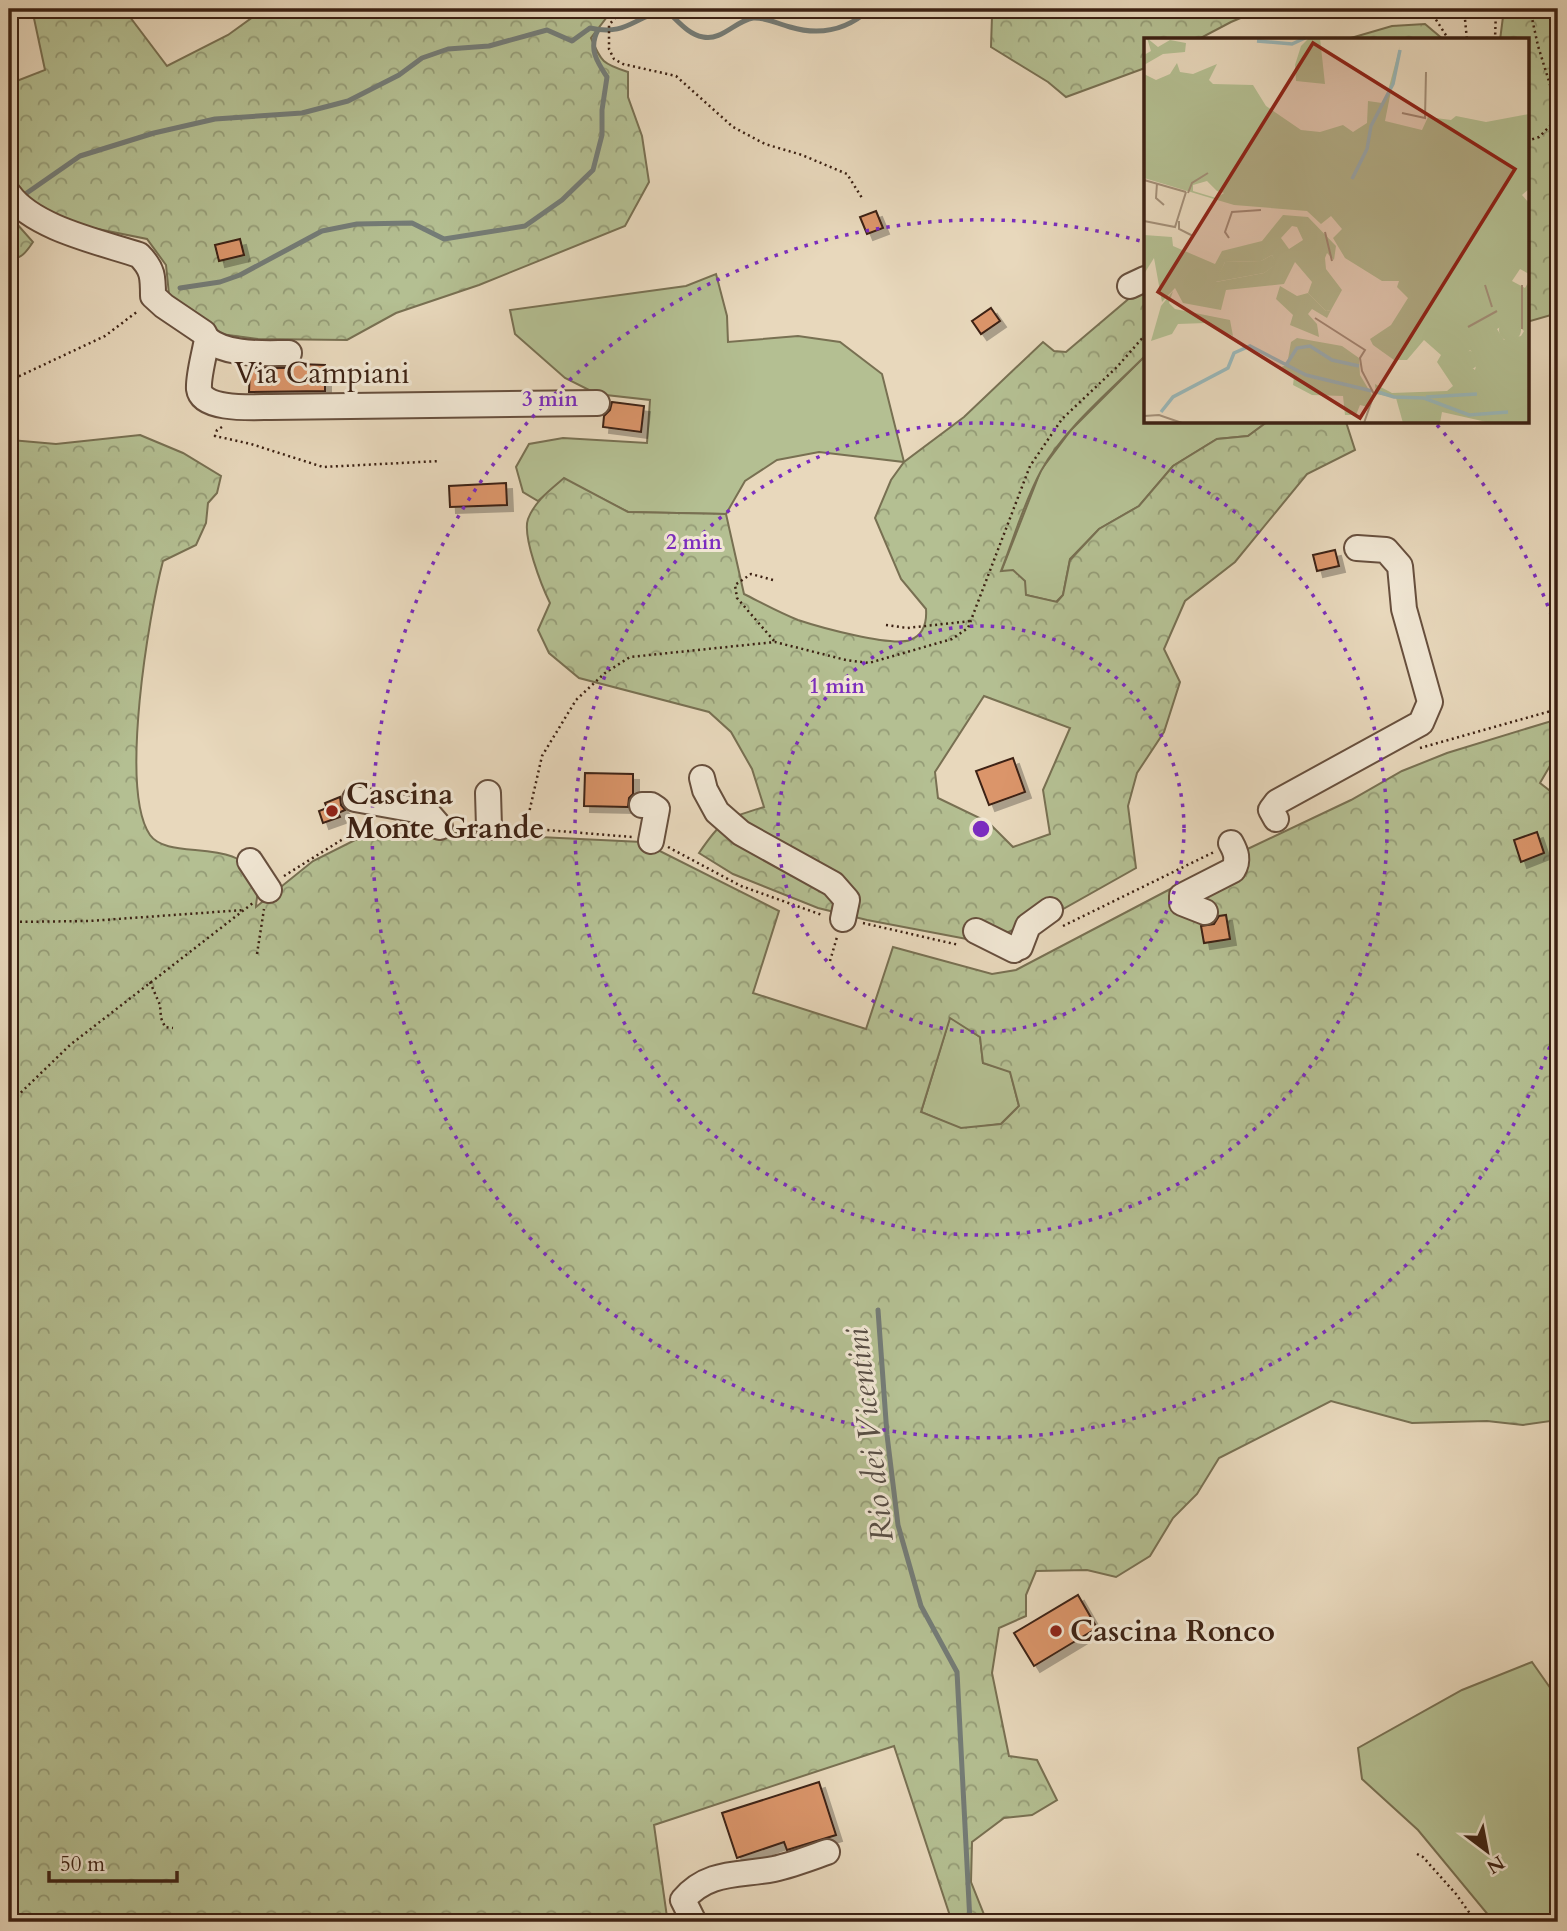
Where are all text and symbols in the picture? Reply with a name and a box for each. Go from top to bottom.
inset map [1144,38,1528,424]
street label: Via Campiani [234,353,410,394]
text: 3 min [522,385,578,414]
text: 2 min [666,528,722,557]
text: 1 min [809,672,865,701]
place label: Cascina Monte Grande [346,774,544,849]
marker: Cascina Monte Grande [324,803,340,819]
centre of rings [969,817,993,841]
water label: Rio dei Vicentini [835,1325,905,1544]
place label: Cascina Ronco [1070,1611,1275,1652]
marker: Cascina Ronco [1048,1623,1064,1639]
north arrow [1452,1815,1522,1885]
scale bar [49,1840,177,1884]
text: N [1481,1849,1509,1880]
text: 50 m [60,1850,105,1879]

